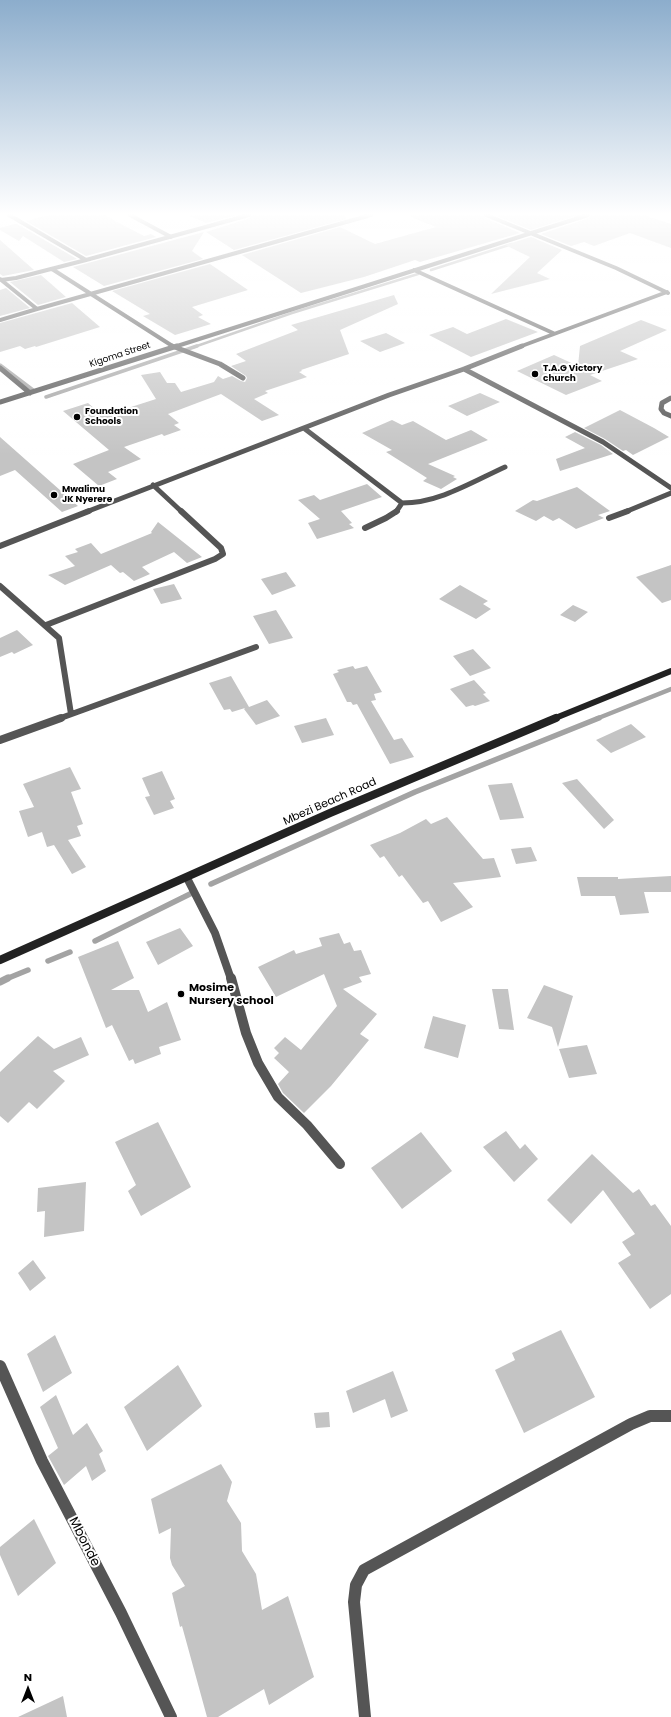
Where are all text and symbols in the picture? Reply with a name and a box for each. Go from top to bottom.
street label: Kigoma Street [88,340,152,370]
place label: T.A.G Victory church [543,364,602,385]
marker: T.A.G Victory church [530,369,540,379]
place label: Foundation Schools [85,407,138,428]
marker: Foundation Schools [72,412,82,422]
place label: Mwalimu JK Nyerere [62,485,112,506]
marker: Mwalimu JK Nyerere [49,490,59,500]
street label: Mbezi Beach Road [281,776,379,828]
place label: Mosime Nursery school [189,981,274,1007]
marker: Mosime Nursery school [176,989,186,999]
street label: Mbonde [65,1515,103,1569]
north arrow [8,1669,48,1709]
text: N [24,1669,32,1685]

